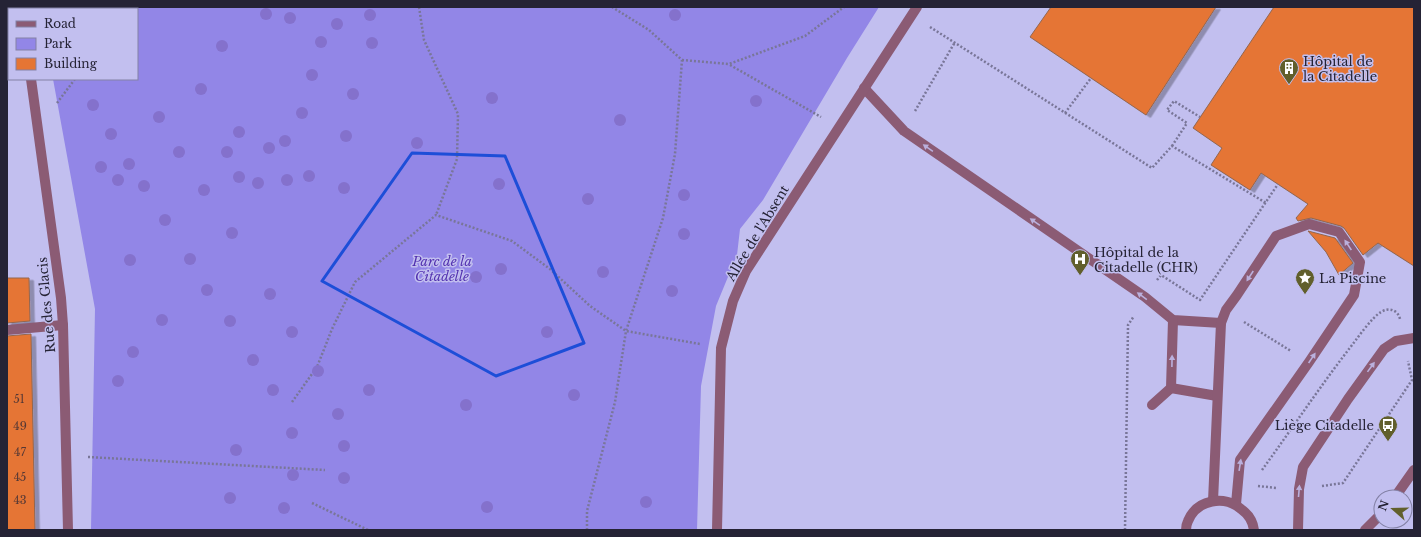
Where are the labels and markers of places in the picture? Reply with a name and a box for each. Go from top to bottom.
place label: Hôpital de la Citadelle [1303,53,1377,85]
building icon: Hôpital de la Citadelle [1278,57,1300,85]
place label: Hôpital de la Citadelle (CHR) [1094,244,1198,276]
hospital icon: Hôpital de la Citadelle (CHR) [1069,248,1091,276]
place icon: La Piscine [1294,267,1316,295]
place label: La Piscine [1319,270,1386,287]
bus stop icon: Liège Citadelle [1377,414,1399,442]
place label: Liège Citadelle [1275,417,1374,434]

